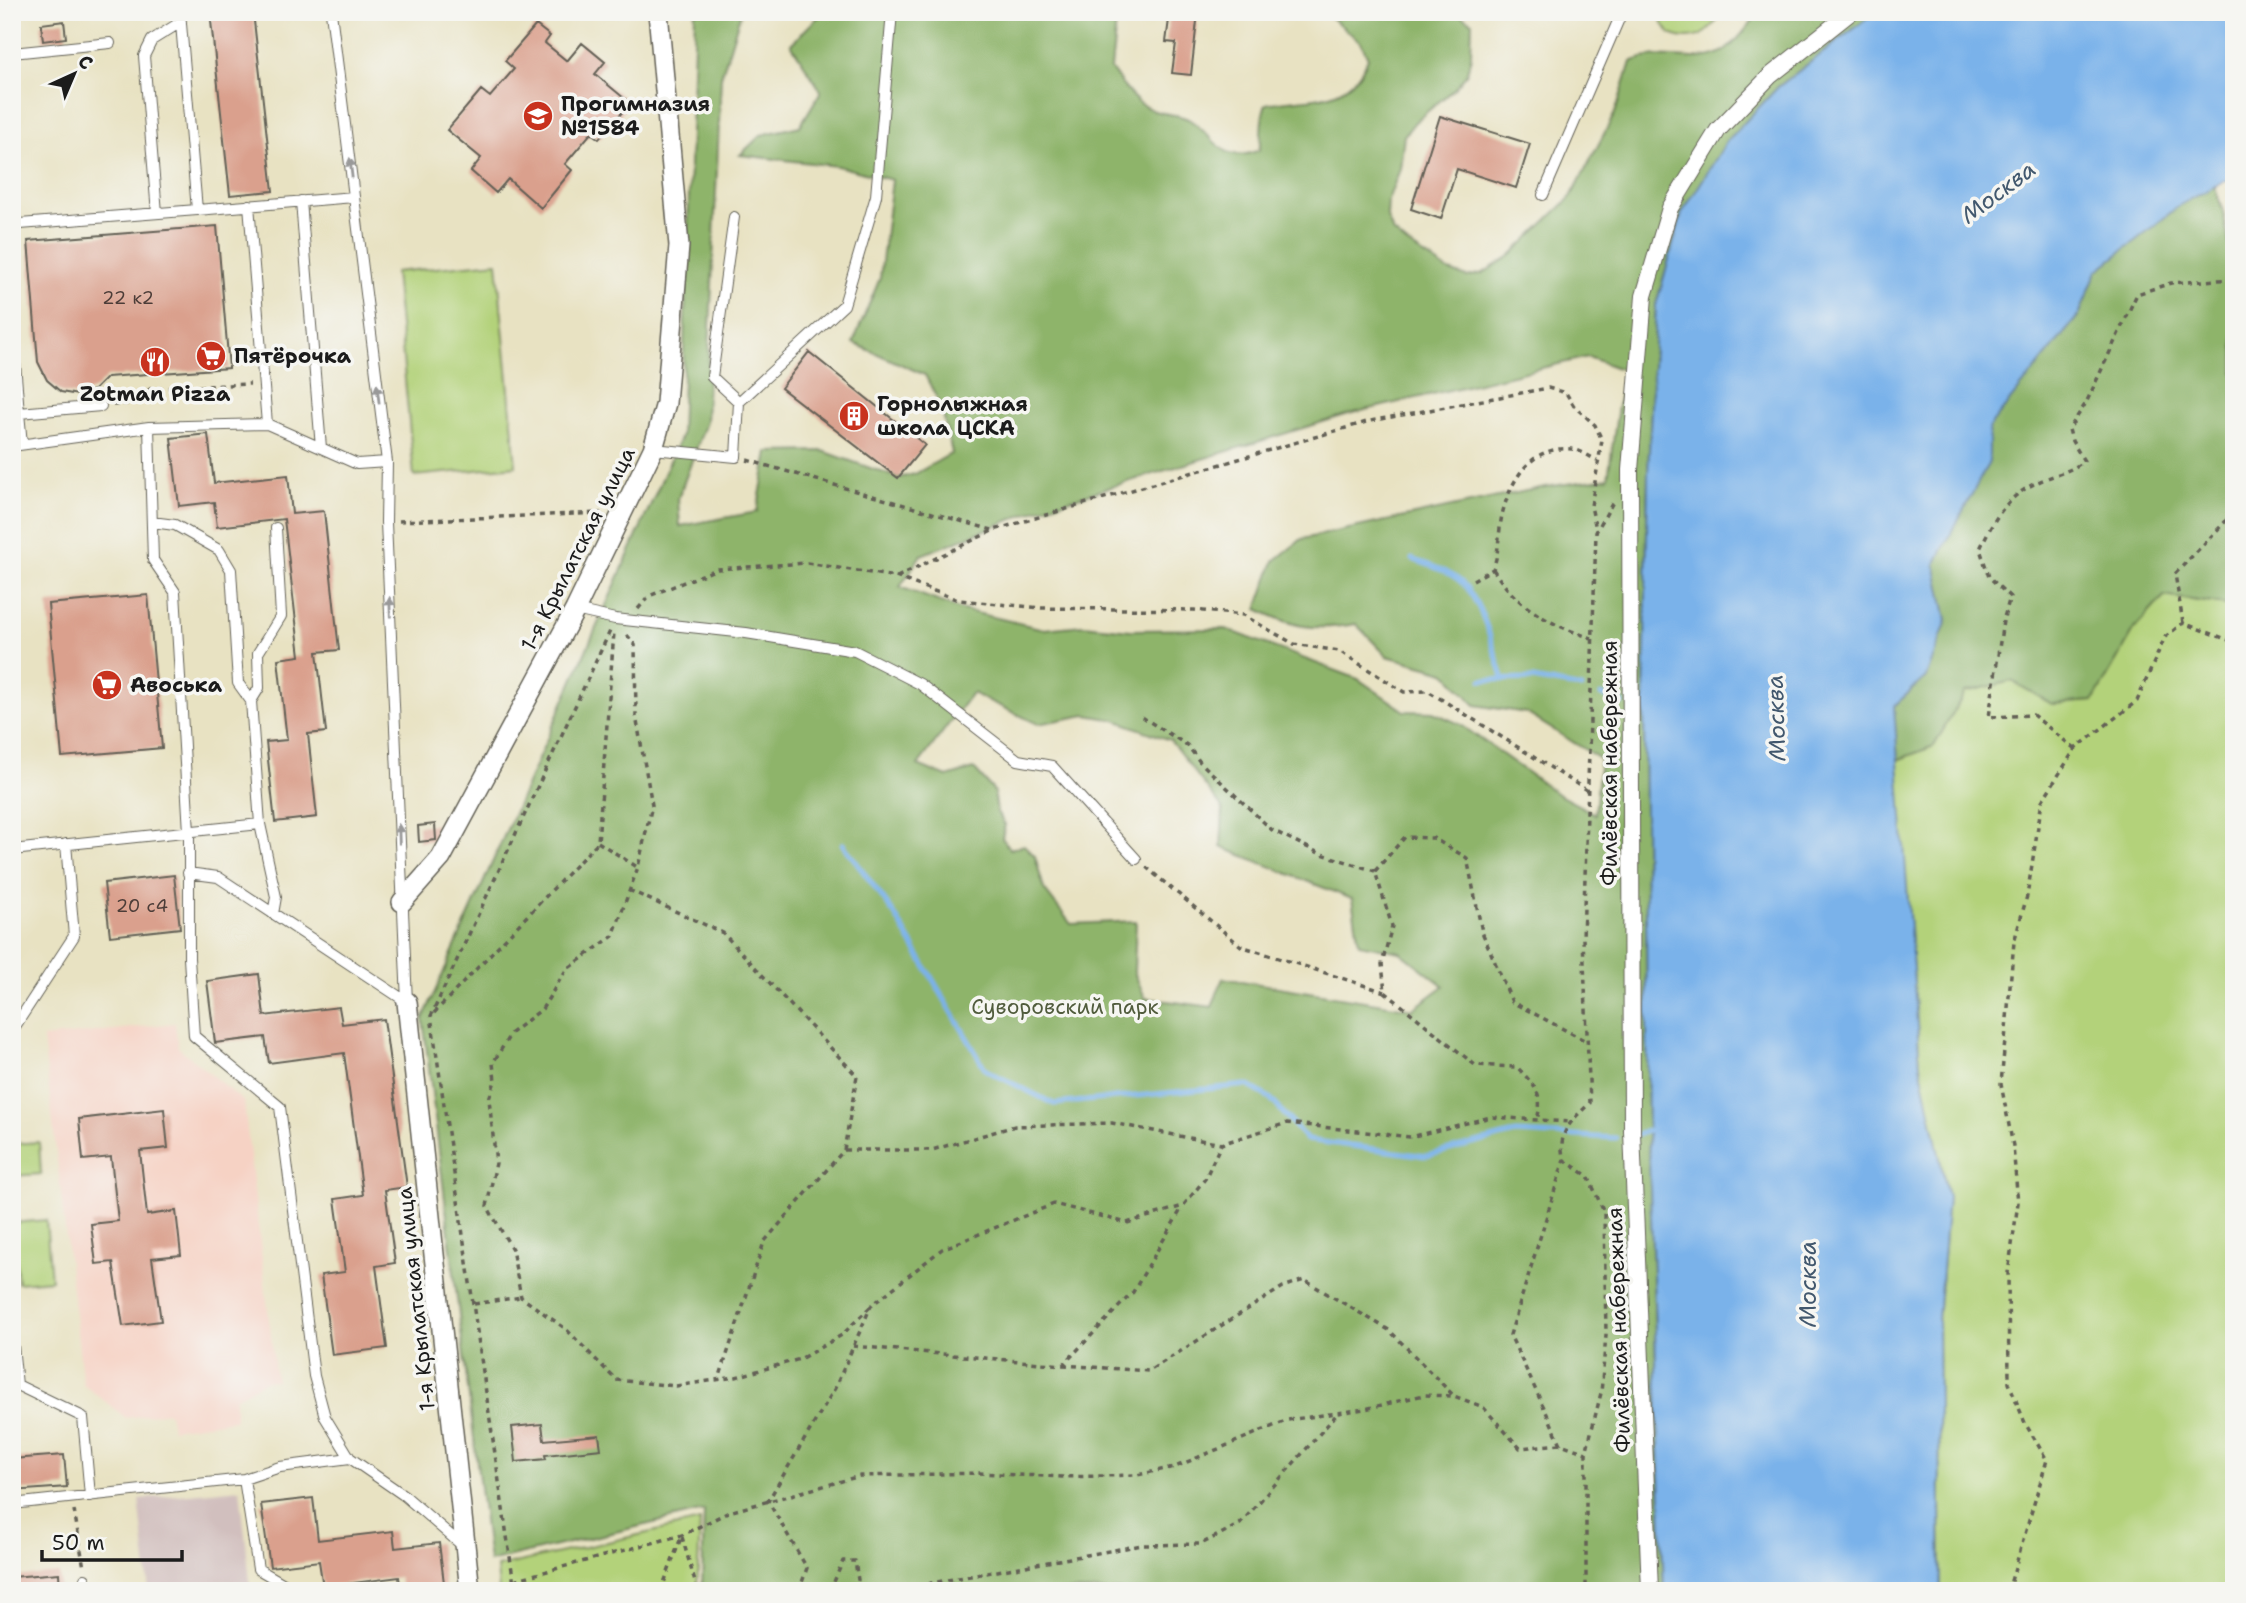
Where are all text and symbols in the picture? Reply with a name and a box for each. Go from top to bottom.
north arrow [38,38,108,108]
text: С [73,49,98,75]
place label: Прогимназия №1584 [561,90,710,142]
school or university icon: Прогимназия №1584 [521,99,555,133]
water label: Москва [1954,154,2042,230]
one-way arrow [345,157,356,179]
house number: 22 к2 [102,286,154,310]
supermarket icon: Пятёрочка [194,339,228,373]
place label: Пятёрочка [234,342,352,370]
restaurant icon: Zotman Pizza [138,345,172,379]
place label: Zotman Pizza [80,380,231,408]
one-way arrow [373,383,384,405]
place label: Горнолыжная школа ЦСКА [877,390,1028,442]
building icon: Горнолыжная школа ЦСКА [837,399,871,433]
street label: 1-я Крылатская улица [514,442,642,656]
one-way arrow [384,595,395,617]
street label: Филёвская набережная [1596,640,1624,886]
supermarket icon: Авоська [90,668,124,702]
place label: Авоська [130,671,223,699]
water label: Москва [1759,674,1793,762]
one-way arrow [394,823,405,845]
house number: 20 с4 [116,894,168,918]
park label: Суворовский парк [971,993,1159,1021]
street label: 1-я Крылатская улица [390,1185,442,1413]
street label: Филёвская набережная [1601,1207,1637,1453]
water label: Москва [1793,1241,1823,1327]
scale bar [42,1519,182,1563]
text: 50 m [52,1529,105,1557]

